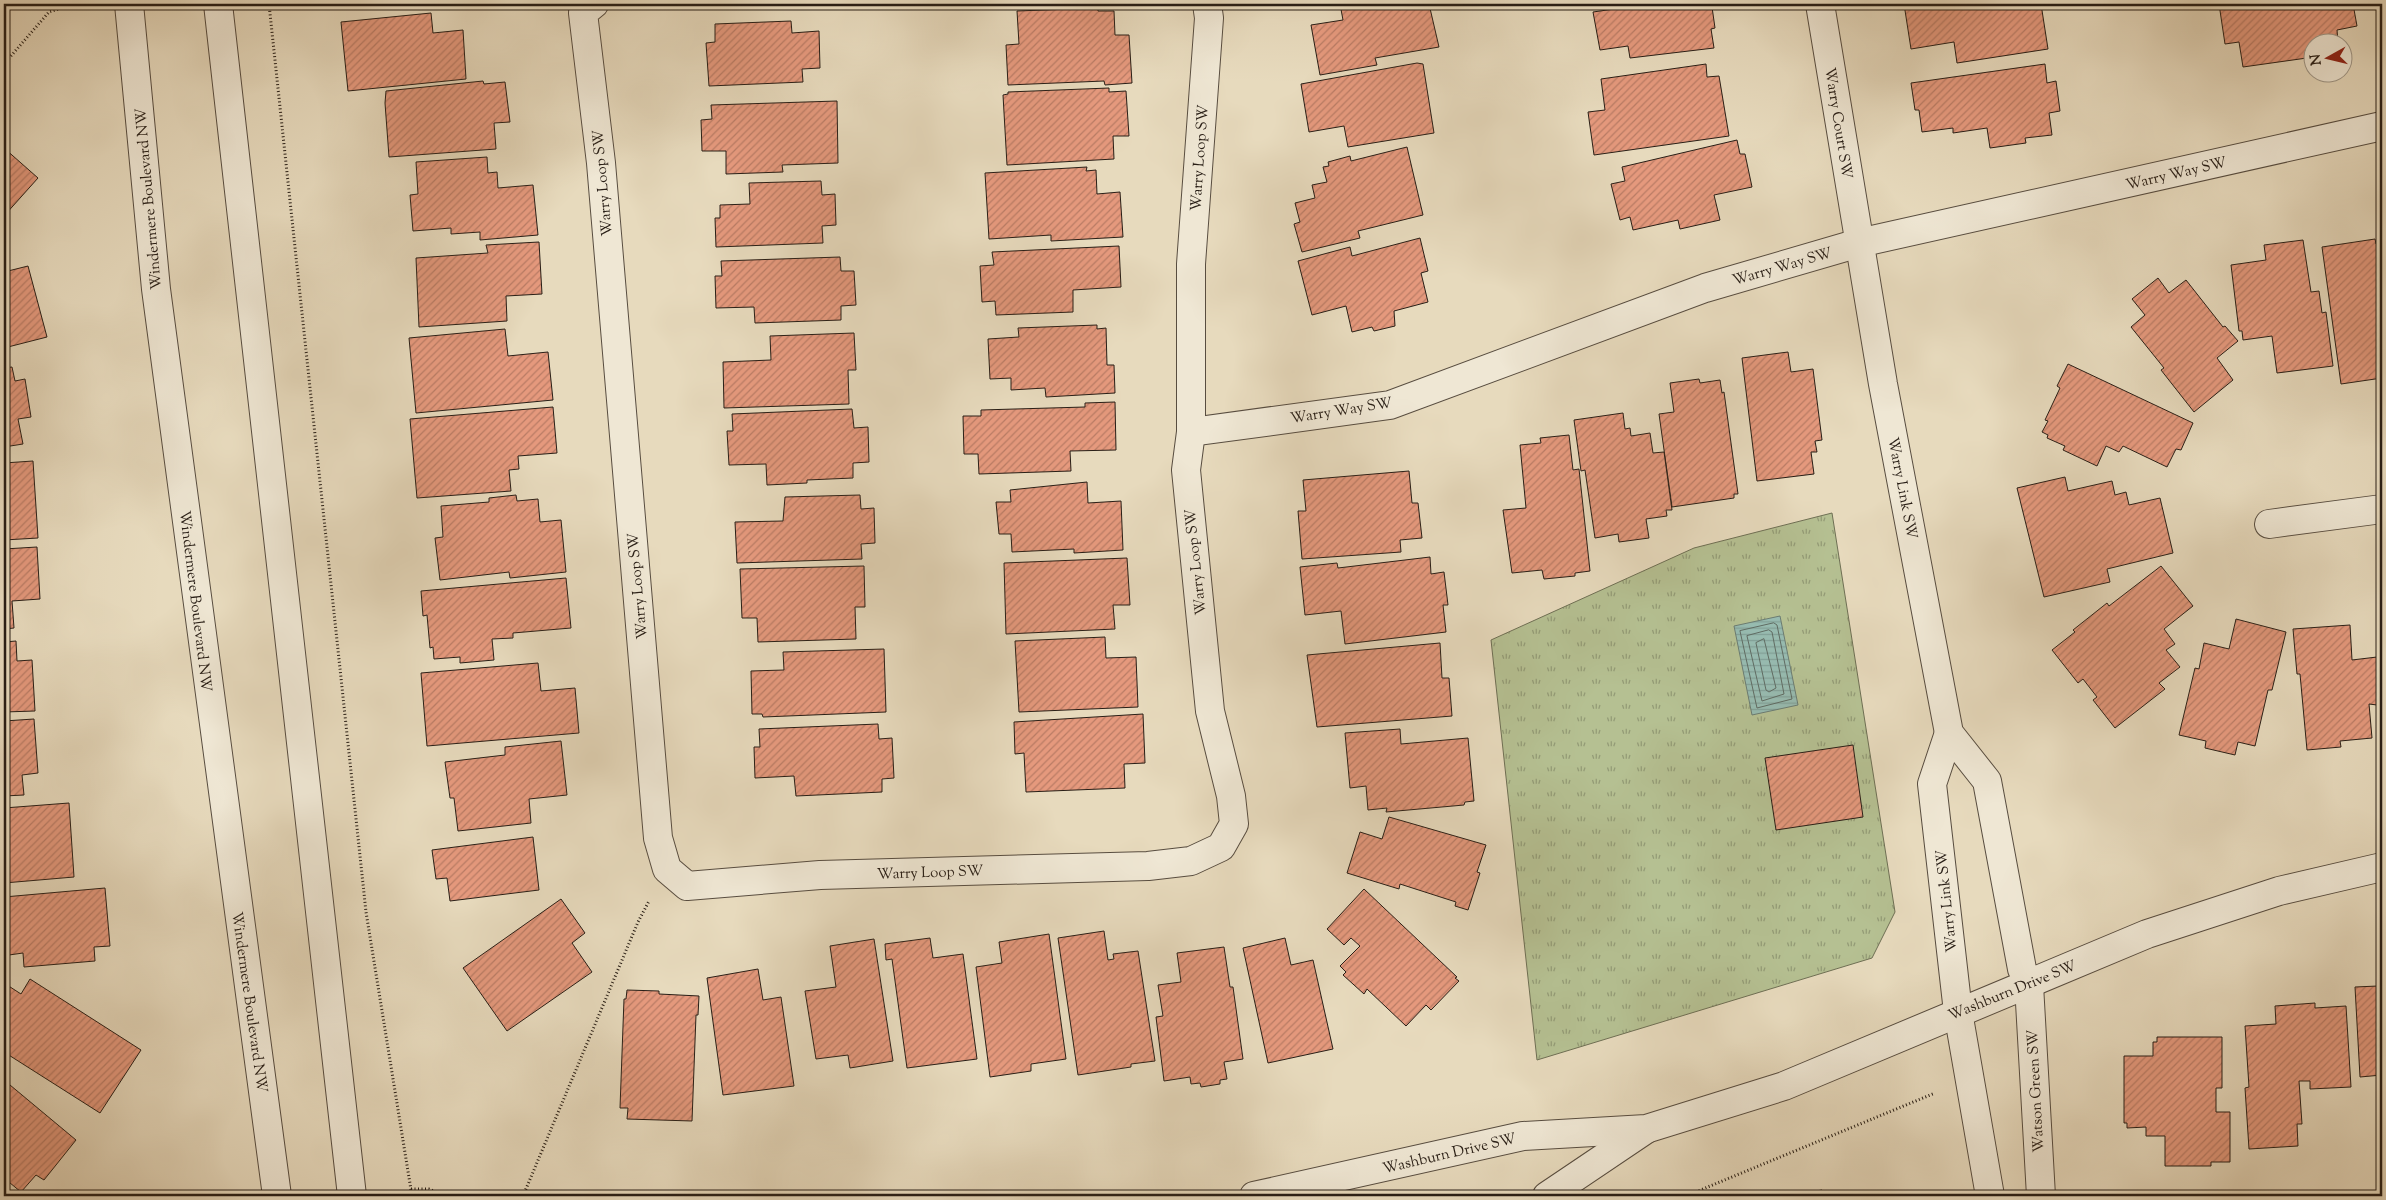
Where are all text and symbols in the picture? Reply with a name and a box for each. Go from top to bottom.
north arrow [2304,32,2354,82]
text: N [2306,53,2328,66]
street label: Warry Court SW [1818,66,1857,181]
street label: Warry Loop SW [1186,104,1215,212]
street label: Windermere Boulevard NW [131,107,168,291]
street label: Warry Loop SW [588,129,619,237]
street label: Warry Way SW [2124,153,2229,196]
street label: Warry Way SW [1730,243,1835,292]
street label: Warry Way SW [1289,393,1394,430]
street label: Warry Link SW [1881,436,1922,541]
street label: Warry Loop SW [1180,507,1213,616]
street label: Windermere Boulevard NW [173,509,216,693]
street label: Warry Loop SW [623,532,654,640]
street label: Warry Link SW [1932,848,1963,953]
street label: Warry Loop SW [876,861,984,886]
street label: Windermere Boulevard NW [225,910,272,1094]
street label: Washburn Drive SW [1945,956,2080,1027]
street label: Watson Green SW [2023,1029,2050,1153]
street label: Washburn Drive SW [1380,1129,1519,1180]

